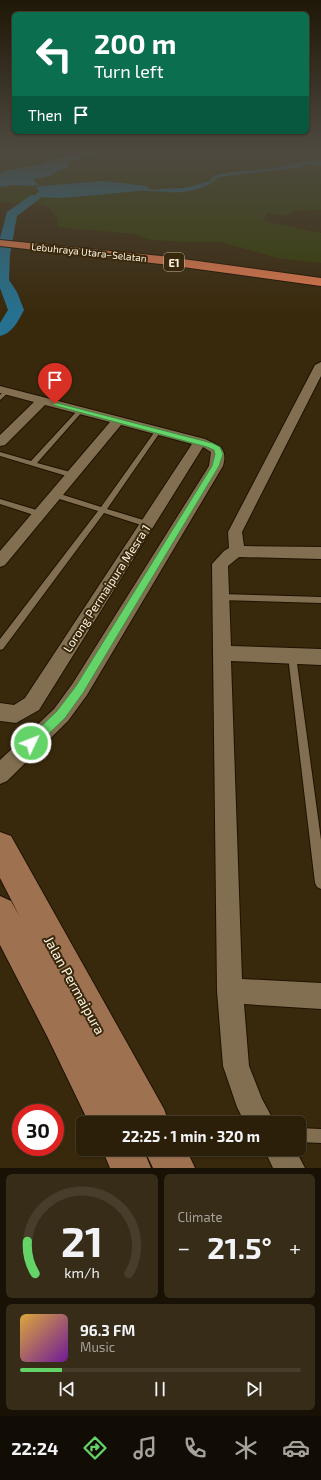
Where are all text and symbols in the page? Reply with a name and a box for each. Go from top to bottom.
text: 200 m [94,26,176,60]
icon: left [28,28,80,80]
text: Turn left [94,60,164,82]
icon: arrive [70,104,92,126]
text: Then [28,106,62,124]
street label: Lebuhraya Utara–Selatan [31,240,147,264]
road number: E1 [164,253,184,271]
pin [38,363,72,404]
icon: arrive [44,369,66,391]
street label: Lorong Permaipura Mesra 1 [60,522,152,654]
position arrow [10.0,722,52.0,764]
street label: Jalan Permaipura [41,933,109,1037]
speed limit sign: 30 [12,1104,64,1156]
text: 22:25 · 1 min · 320 m [122,1127,260,1145]
text: Climate [178,1209,222,1225]
text: 21 [61,1215,103,1265]
text: 21.5° [207,1229,272,1265]
text: − [178,1234,190,1260]
text: + [289,1234,301,1260]
text: km/h [64,1264,99,1281]
text: 96.3 FM [80,1321,135,1339]
text: Music [80,1339,115,1355]
icon: previous [56,1378,78,1400]
icon: pause [149,1378,171,1400]
icon: next [243,1378,265,1400]
icon: directions [81,1434,109,1462]
icon: music [131,1434,159,1462]
icon: phone [181,1434,209,1462]
icon: climate [232,1434,260,1462]
icon: car [282,1434,310,1462]
text: 22:24 [11,1437,59,1459]

